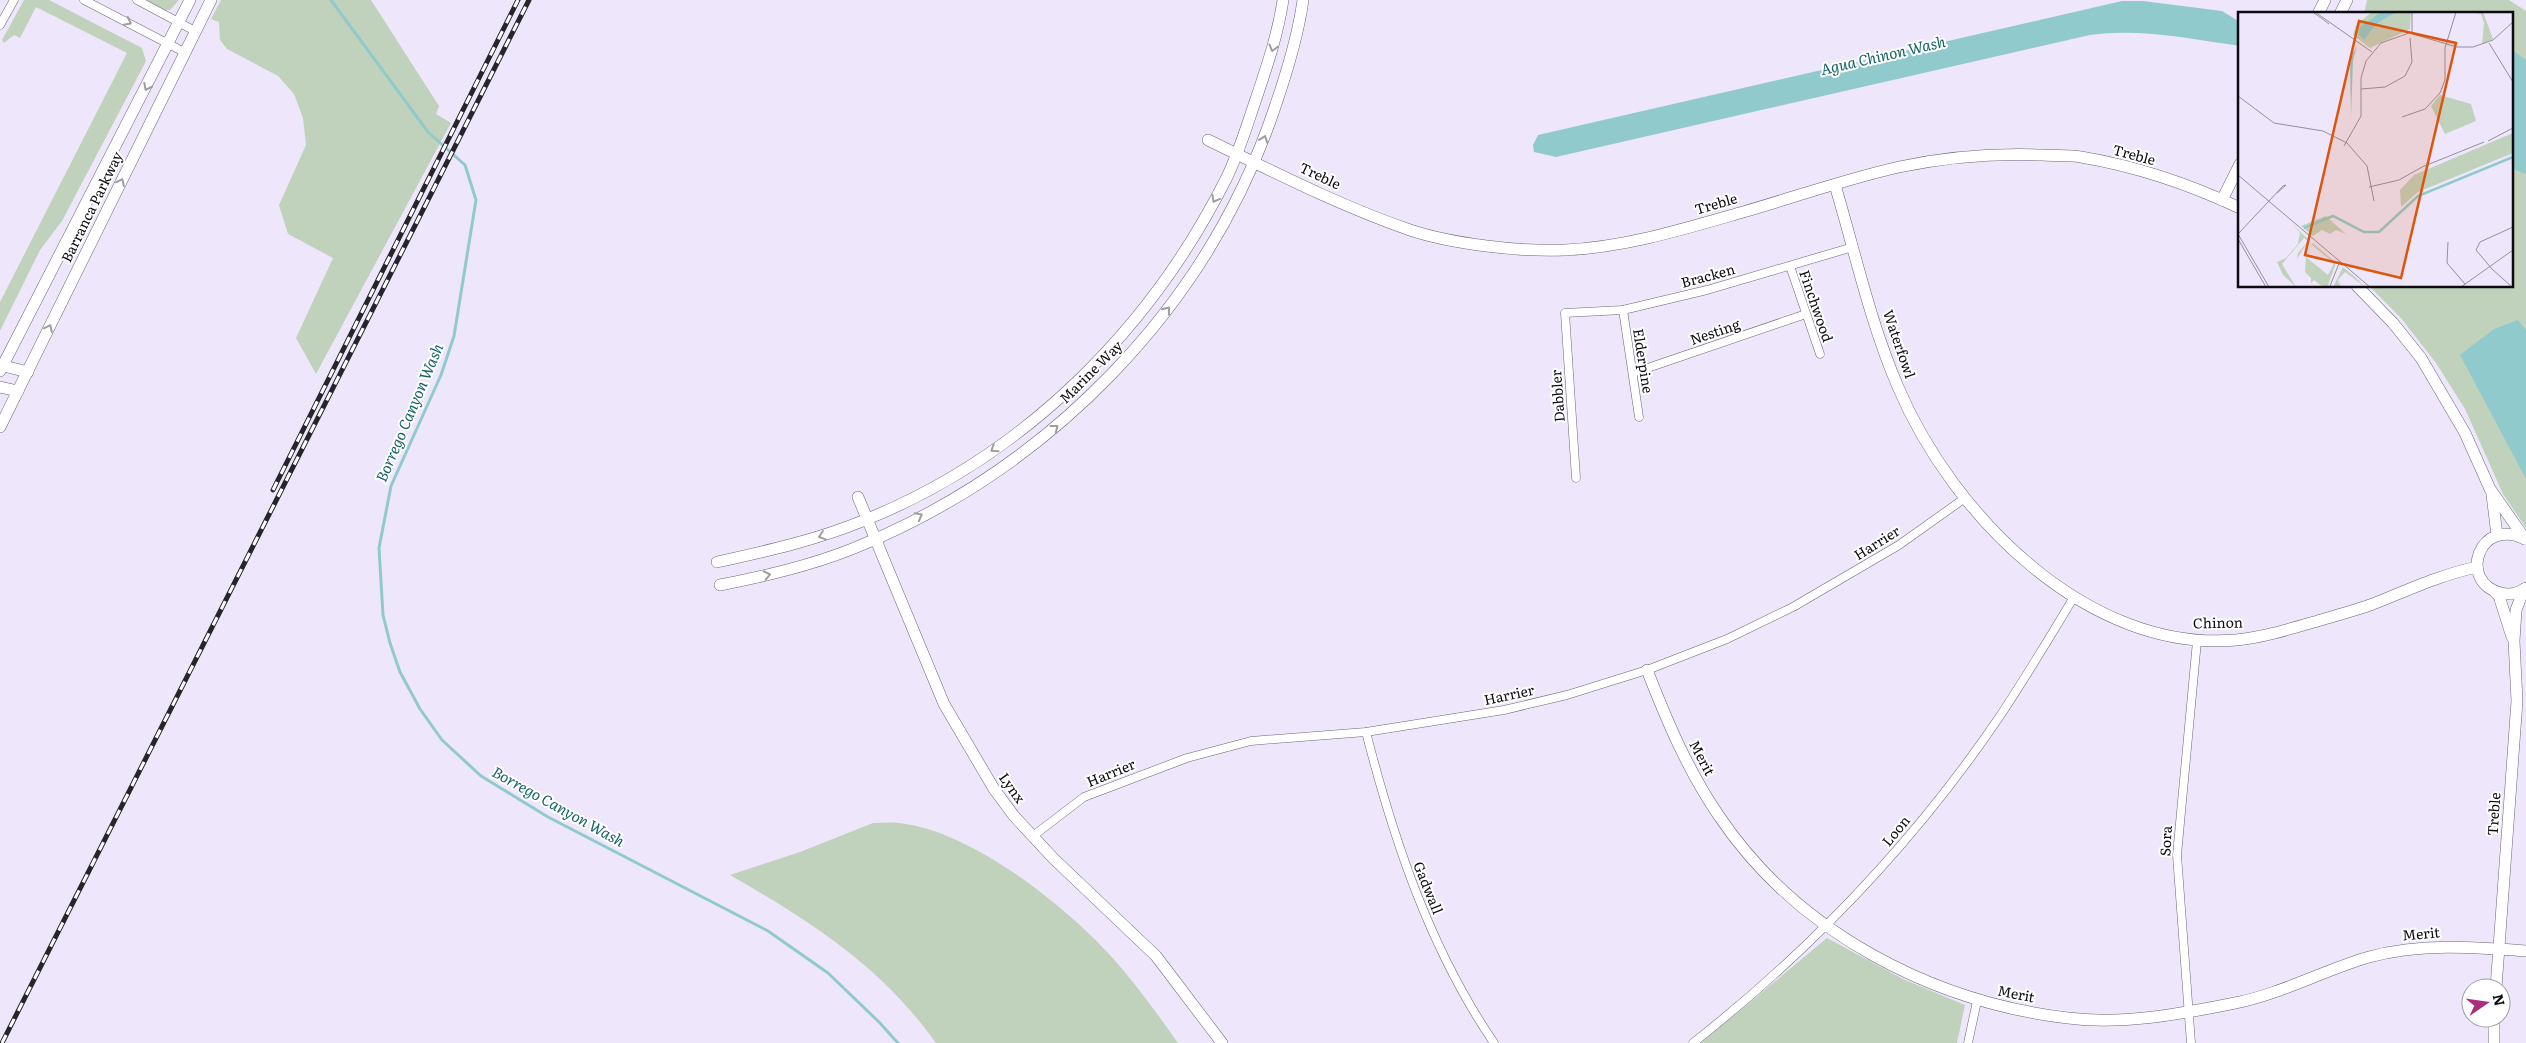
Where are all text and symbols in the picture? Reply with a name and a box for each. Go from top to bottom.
inset map [2238,12,2514,288]
one-way arrow [123,16,132,26]
water label: Agua Chinon Wash [1818,29,1948,80]
one-way arrow [1268,43,1278,51]
one-way arrow [143,82,153,91]
one-way arrow [1258,136,1268,144]
street label: Treble [2111,139,2158,169]
street label: Barranca Parkway [56,147,127,265]
street label: Treble [1297,157,1344,193]
one-way arrow [115,178,125,187]
street label: Treble [1692,187,1739,219]
one-way arrow [1211,194,1221,203]
street label: Bracken [1679,258,1737,292]
street label: Finchwood [1795,267,1839,345]
one-way arrow [1161,307,1169,316]
street label: Waterfowl [1879,307,1921,381]
street label: Nesting [1687,313,1743,349]
one-way arrow [43,324,54,333]
street label: Elderpine [1629,327,1659,395]
street label: Marine Way [1054,335,1127,407]
water label: Borrego Canyon Wash [369,339,448,485]
street label: Dabbler [1545,369,1569,423]
one-way arrow [1049,425,1058,433]
one-way arrow [990,443,999,453]
one-way arrow [914,512,923,522]
street label: Harrier [1850,520,1904,564]
one-way arrow [818,530,826,540]
one-way arrow [763,570,772,581]
street label: Chinon [2193,612,2243,632]
street label: Harrier [1482,679,1536,709]
street label: Merit [1685,736,1721,779]
street label: Harrier [1083,753,1138,791]
water label: Borrego Canyon Wash [488,760,629,852]
street label: Lynx [995,768,1031,807]
street label: Treble [2482,792,2504,836]
street label: Loon [1877,811,1914,850]
street label: Sora [2154,825,2176,857]
street label: Gadwall [1409,858,1449,917]
street label: Merit [2401,921,2441,945]
north arrow [2461,978,2511,1028]
street label: Merit [1996,980,2037,1006]
text: N [2489,992,2511,1008]

